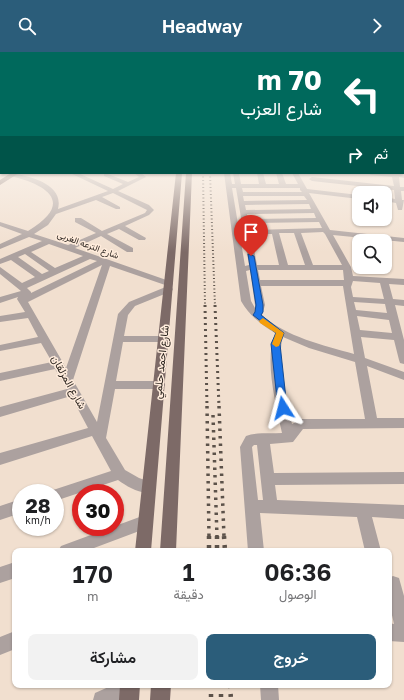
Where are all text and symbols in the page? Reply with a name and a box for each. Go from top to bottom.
icon: search [16,15,38,37]
text: Headway [162,15,242,37]
icon: forward [366,15,388,37]
text: 70 m [257,63,322,96]
icon: left [336,68,388,120]
text: شارع العزب [240,97,322,119]
icon: right [344,144,366,166]
text: ثم [374,144,388,162]
map controls [352,186,392,274]
button: sound [352,186,392,226]
pin [234,215,268,256]
icon: arrive [240,221,262,243]
street label: شارع الترعه الغربى [55,228,121,262]
button: search [352,234,392,274]
street label: شارع احمد حلمي [150,324,175,400]
street label: شارع المزلقان [48,353,90,412]
position arrow [262,387,304,429]
speed limit sign: 30 [72,484,124,536]
text: 28 [25,493,50,517]
text: km/h [25,514,51,526]
text: 1 [183,557,195,586]
text: 06:36 [264,557,331,586]
text: 170 [73,559,113,588]
text: دقيقة [174,586,204,602]
text: الوصول [279,586,317,602]
text: m [87,588,99,604]
button: مشاركة [28,634,198,680]
button: خروج [206,634,376,680]

